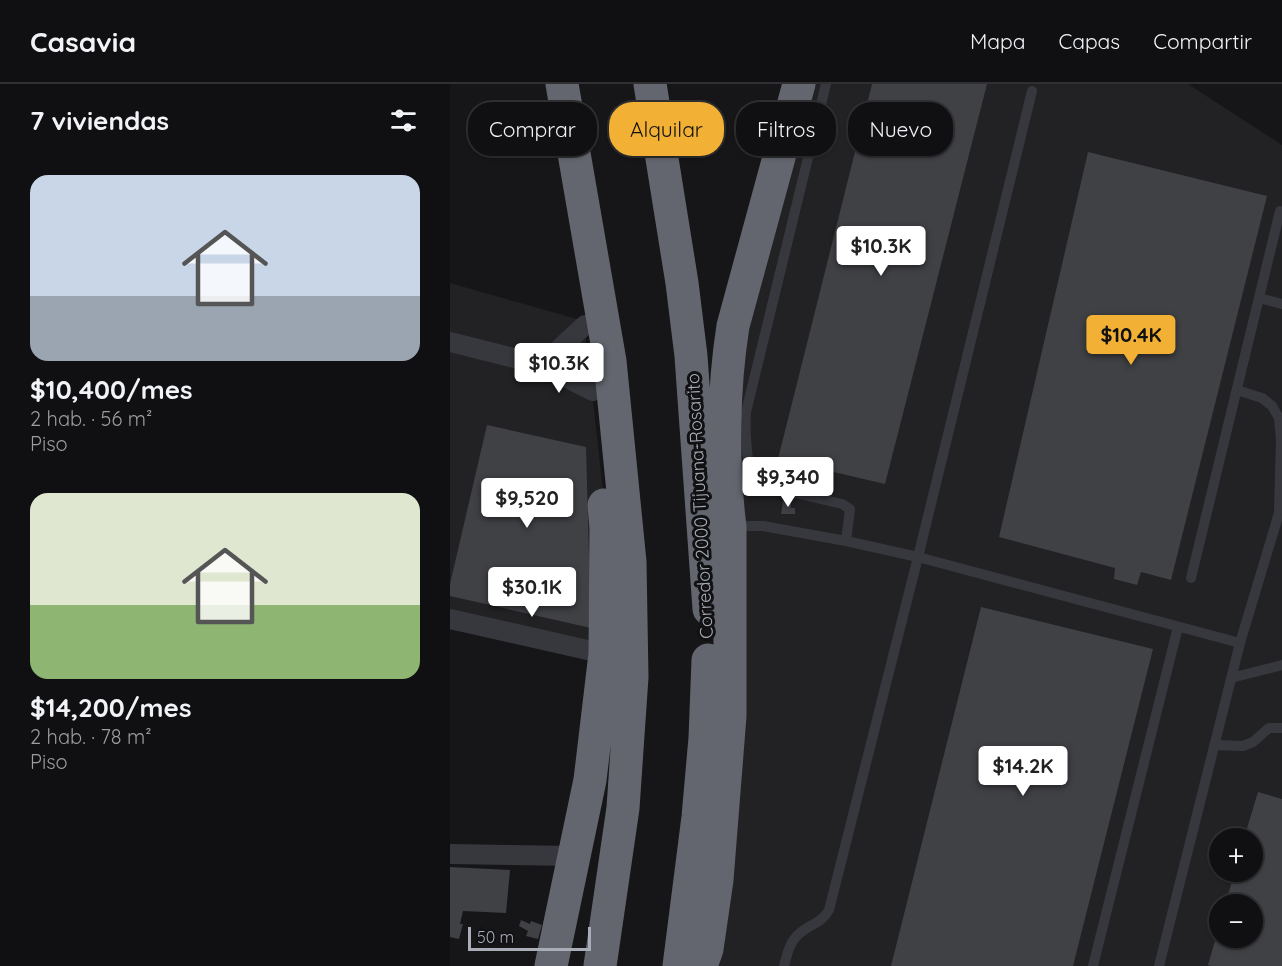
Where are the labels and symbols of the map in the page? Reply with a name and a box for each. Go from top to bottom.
pin: $10.3K [832,226,930,277]
pin: $10.4K [1082,315,1180,366]
pin: $10.3K [510,343,608,394]
street label: Corredor 2000 Tijuana-Rosarito [681,373,718,639]
pin: $9,340 [739,457,837,508]
pin: $9,520 [478,478,576,529]
pin: $30.1K [483,567,581,618]
pin: $14.2K [974,746,1072,797]
scale bar [468,924,591,952]

